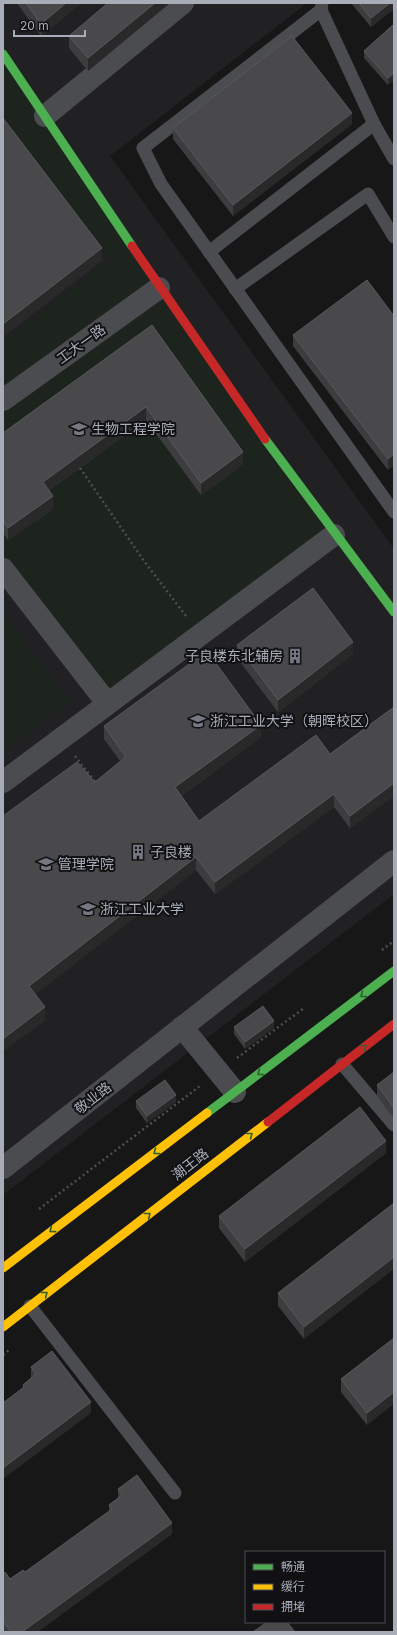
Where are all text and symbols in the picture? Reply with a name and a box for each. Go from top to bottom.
scale bar [14,12,85,38]
text: 20 m [20,18,49,33]
street label: 工大一路 [53,320,108,367]
school or university icon: 生物工程学院 [70,420,88,438]
place label: 生物工程学院 [91,420,175,437]
place label: 子良楼东北辅房 [185,647,283,664]
building icon: 子良楼东北辅房 [286,647,304,665]
school or university icon: 浙江工业大学（朝晖校区） [189,712,207,730]
place label: 浙江工业大学（朝晖校区） [210,712,378,729]
building icon: 子良楼 [129,843,147,861]
place label: 子良楼 [150,843,192,860]
school or university icon: 管理学院 [37,855,55,873]
place label: 管理学院 [58,855,114,872]
school or university icon: 浙江工业大学 [79,900,97,918]
place label: 浙江工业大学 [100,900,184,917]
one-way arrow [360,990,367,997]
one-way arrow [360,1045,367,1052]
one-way arrow [257,1069,264,1076]
street label: 敬业路 [71,1078,114,1117]
one-way arrow [246,1133,253,1140]
street label: 潮王路 [168,1144,211,1183]
one-way arrow [153,1147,160,1155]
one-way arrow [143,1212,150,1219]
one-way arrow [50,1226,57,1233]
one-way arrow [40,1292,47,1299]
legend [245,1551,385,1623]
text: 畅通 [281,1559,305,1574]
text: 缓行 [281,1579,305,1594]
text: 拥堵 [281,1599,305,1614]

